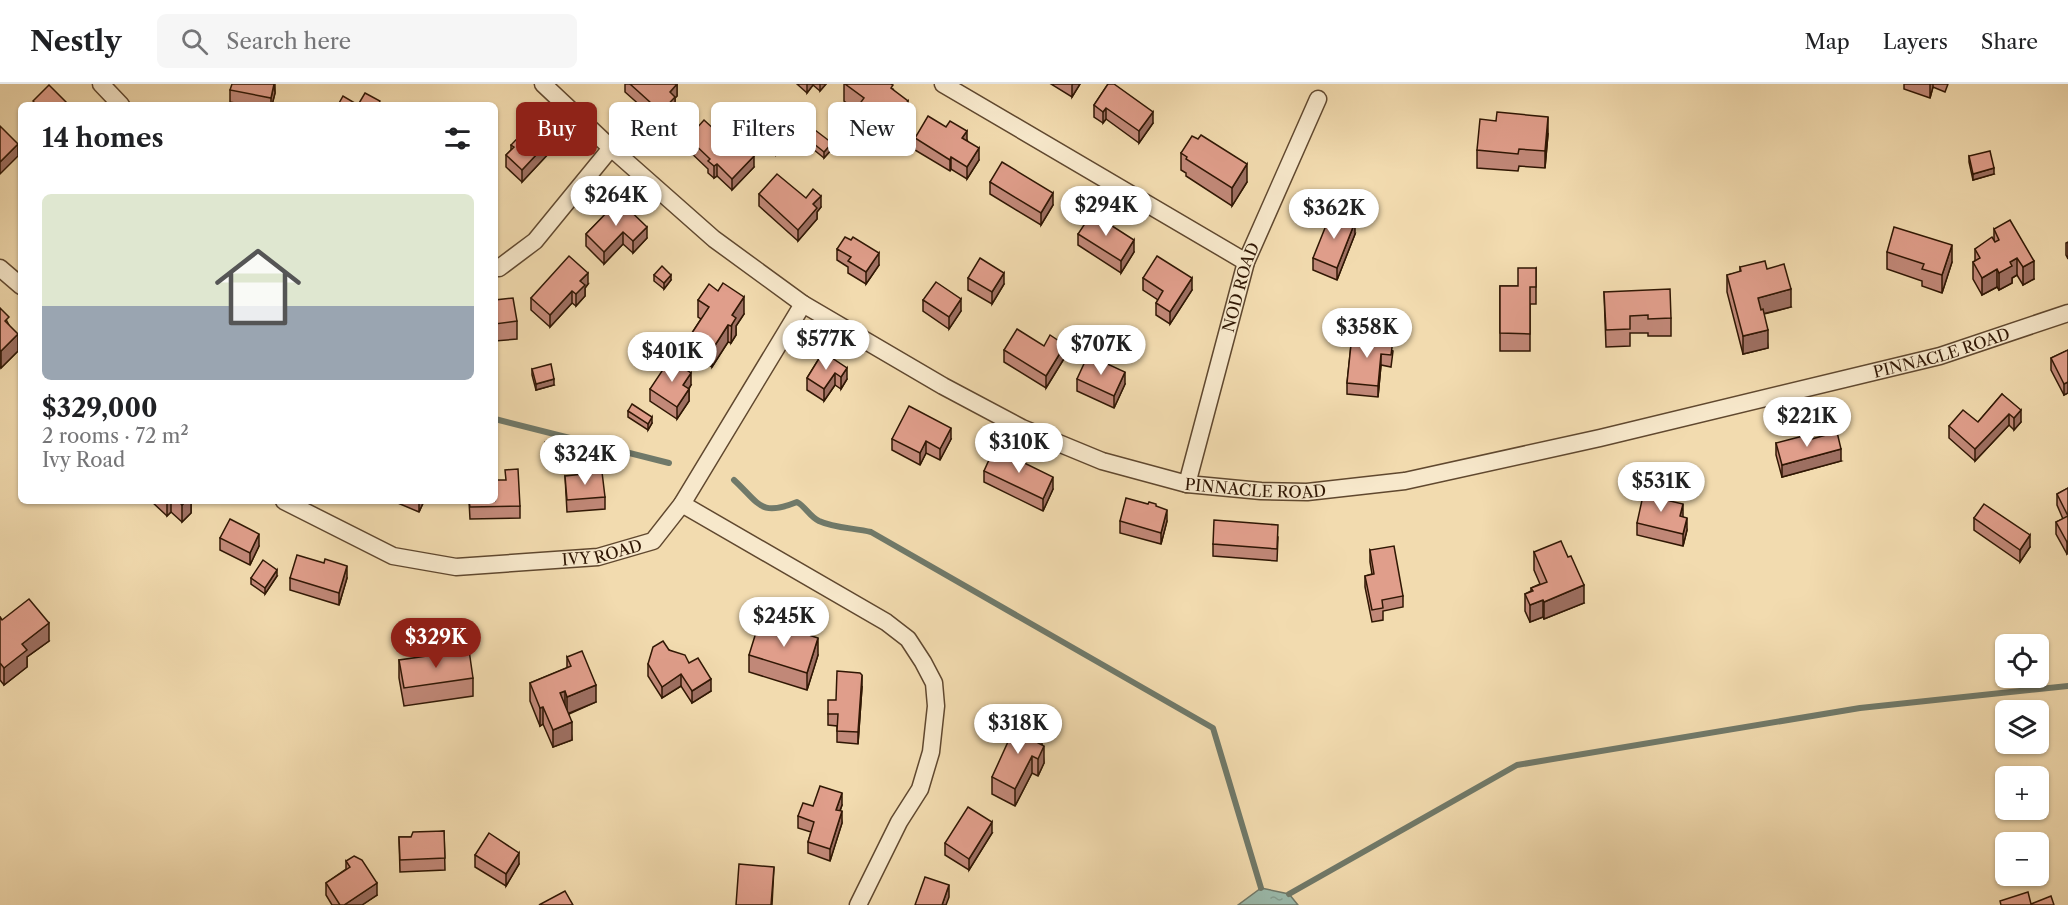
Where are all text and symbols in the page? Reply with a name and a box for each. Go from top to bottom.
search box [157,14,577,68]
text: Nestly [30,24,121,58]
icon: search [178,25,211,58]
text: Search here [226,28,351,55]
text: Map [1805,29,1850,54]
text: Layers [1883,29,1948,54]
text: Share [1981,29,2038,54]
chip: Buy [516,102,597,156]
chip: Rent [609,102,699,156]
chip: Filters [711,102,816,156]
chip: New [828,102,916,156]
text: 14 homes [42,122,164,154]
icon: filters [441,122,474,155]
pin: $264K [574,176,658,227]
text: $264K [585,183,647,207]
pin: $294K [1064,186,1148,237]
pin: $362K [1292,189,1376,240]
text: $294K [1075,193,1137,217]
text: $362K [1303,196,1365,220]
icon: home [204,233,312,341]
street label: NOD ROAD [1218,239,1263,334]
pin: $358K [1325,308,1409,359]
text: $358K [1336,315,1398,339]
pin: $577K [784,320,868,371]
street label: PINNACLE ROAD [1871,323,2012,382]
pin: $707K [1059,325,1143,376]
text: $577K [796,327,856,351]
pin: $401K [630,332,714,383]
text: $707K [1071,332,1131,356]
text: $401K [642,339,702,363]
text: $329,000 [42,392,158,424]
pin: $221K [1765,397,1849,448]
text: $221K [1777,404,1837,428]
pin: $310K [977,423,1061,474]
text: 2 rooms · 72 m² [42,424,189,448]
text: $310K [989,430,1049,454]
pin: $324K [543,435,627,486]
text: $324K [554,442,616,466]
text: Ivy Road [42,448,125,472]
pin: $531K [1619,462,1703,513]
text: $531K [1632,469,1690,493]
street label: PINNACLE ROAD [1184,474,1327,503]
street label: IVY ROAD [561,535,644,570]
pin: $245K [742,597,826,648]
text: $245K [753,604,815,628]
pin: $329K [394,618,478,669]
text: $329K [405,625,467,649]
map controls [1995,634,2049,886]
button: locate [1995,634,2049,688]
button: layers [1995,700,2049,754]
pin: $318K [976,704,1060,755]
text: $318K [988,711,1048,735]
button: + [1995,766,2049,820]
button: − [1995,832,2049,886]

